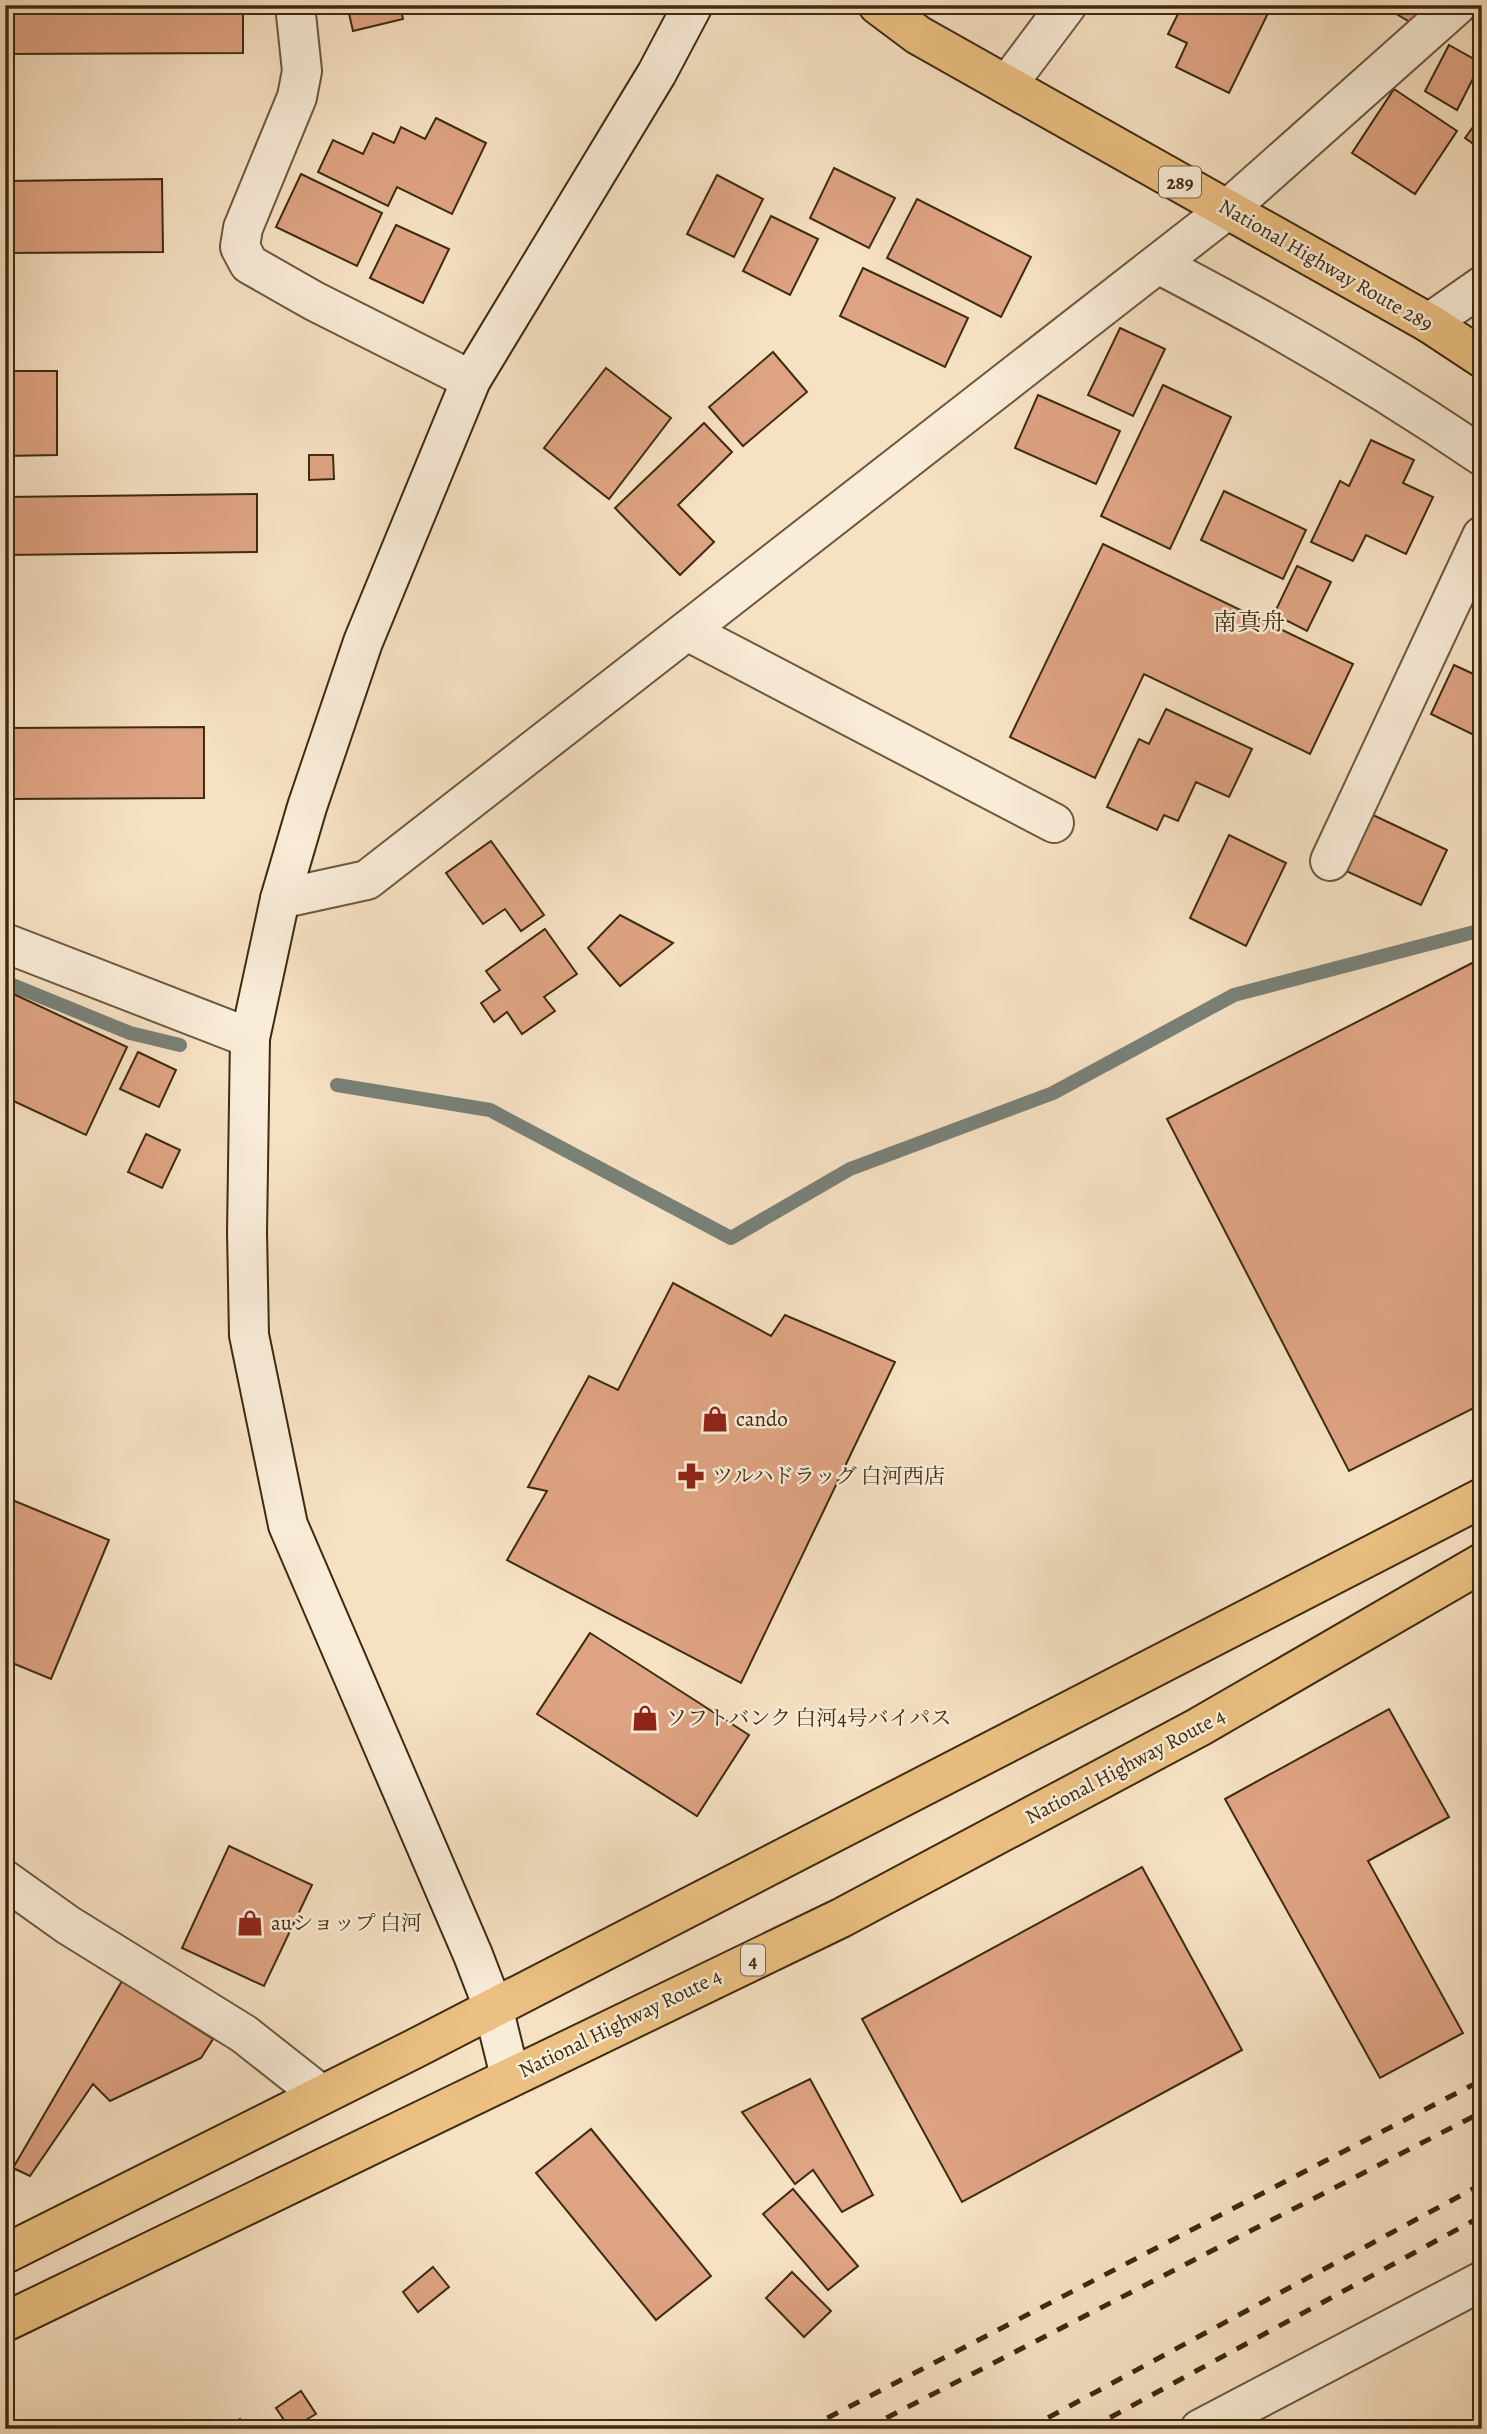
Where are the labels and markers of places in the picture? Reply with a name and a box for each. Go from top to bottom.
shop icon: cando [700,1404,730,1434]
place label: cando [736,1405,788,1433]
pharmacy icon: ツルハドラッグ 白河西店 [676,1461,706,1491]
place label: ツルハドラッグ 白河西店 [712,1462,945,1490]
shop icon: ソフトバンク 白河4号バイパス [630,1703,660,1733]
place label: ソフトバンク 白河4号バイパス [666,1704,951,1732]
shop icon: auショップ 白河 [235,1908,265,1938]
place label: auショップ 白河 [271,1909,422,1937]

